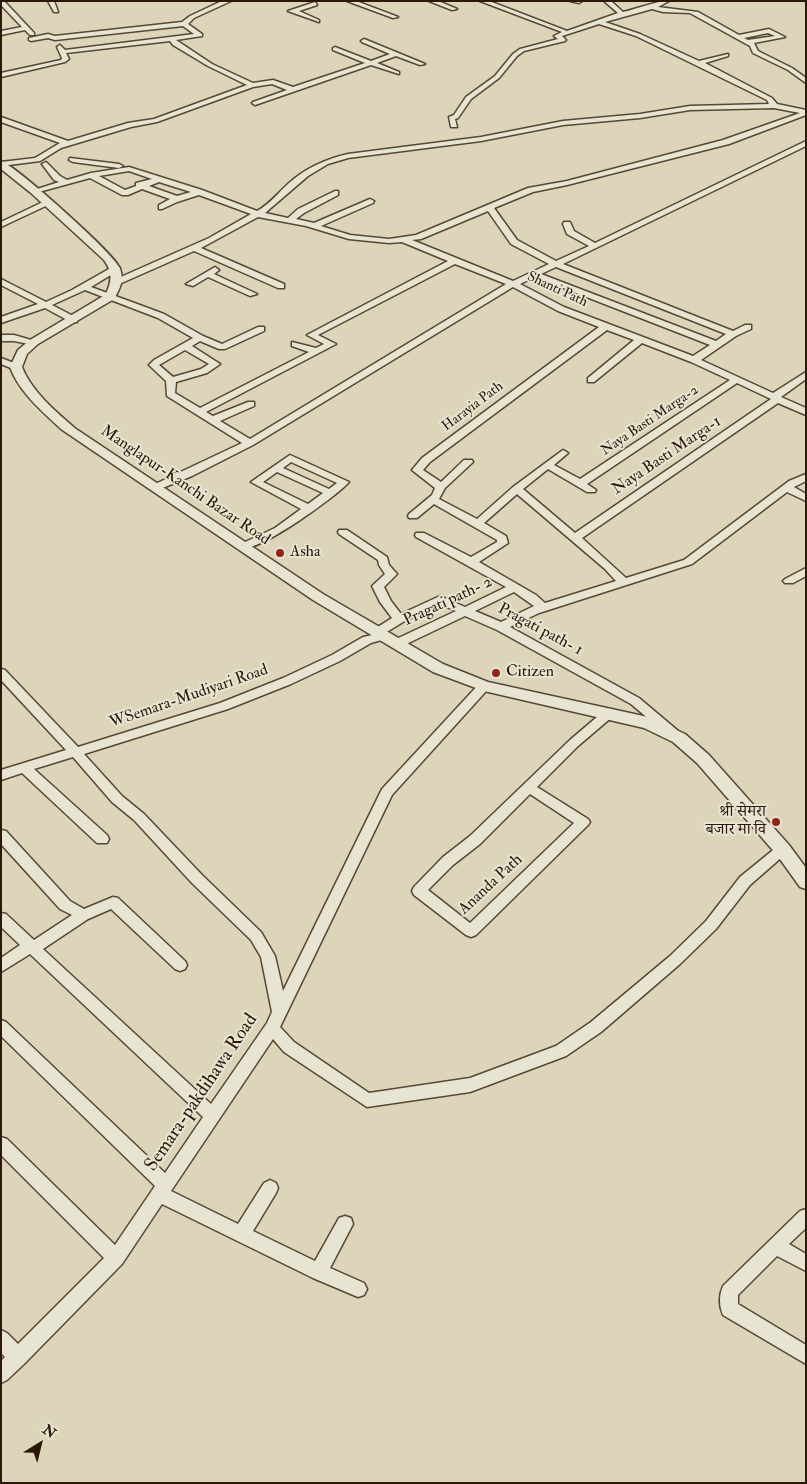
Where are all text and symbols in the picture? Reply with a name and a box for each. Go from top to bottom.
street label: Shanti Path [524,269,590,311]
street label: Harayia Path [439,379,507,435]
street label: Naya Basti Marga-2 [598,382,702,460]
street label: Naya Basti Marga-1 [609,412,725,500]
street label: Manglapur-Kanchi Bazar Road [97,422,273,550]
place label: Asha [290,543,321,563]
marker: Asha [274,547,286,559]
street label: Pragati path- 2 [401,573,495,631]
street label: Pragati path- 1 [494,600,586,660]
street label: WSemara-Mudiyari Road [107,661,271,733]
place label: Citizen [506,663,554,683]
marker: Citizen [490,667,502,679]
place label: श्री सेमरा बजार मा वि [706,803,766,841]
marker: श्री सेमरा बजार मा वि [770,816,782,828]
street label: Ananda Path [455,851,527,919]
street label: Semara-pakdihawa Road [141,1010,263,1176]
north arrow [15,1419,65,1469]
text: N [39,1421,59,1442]

